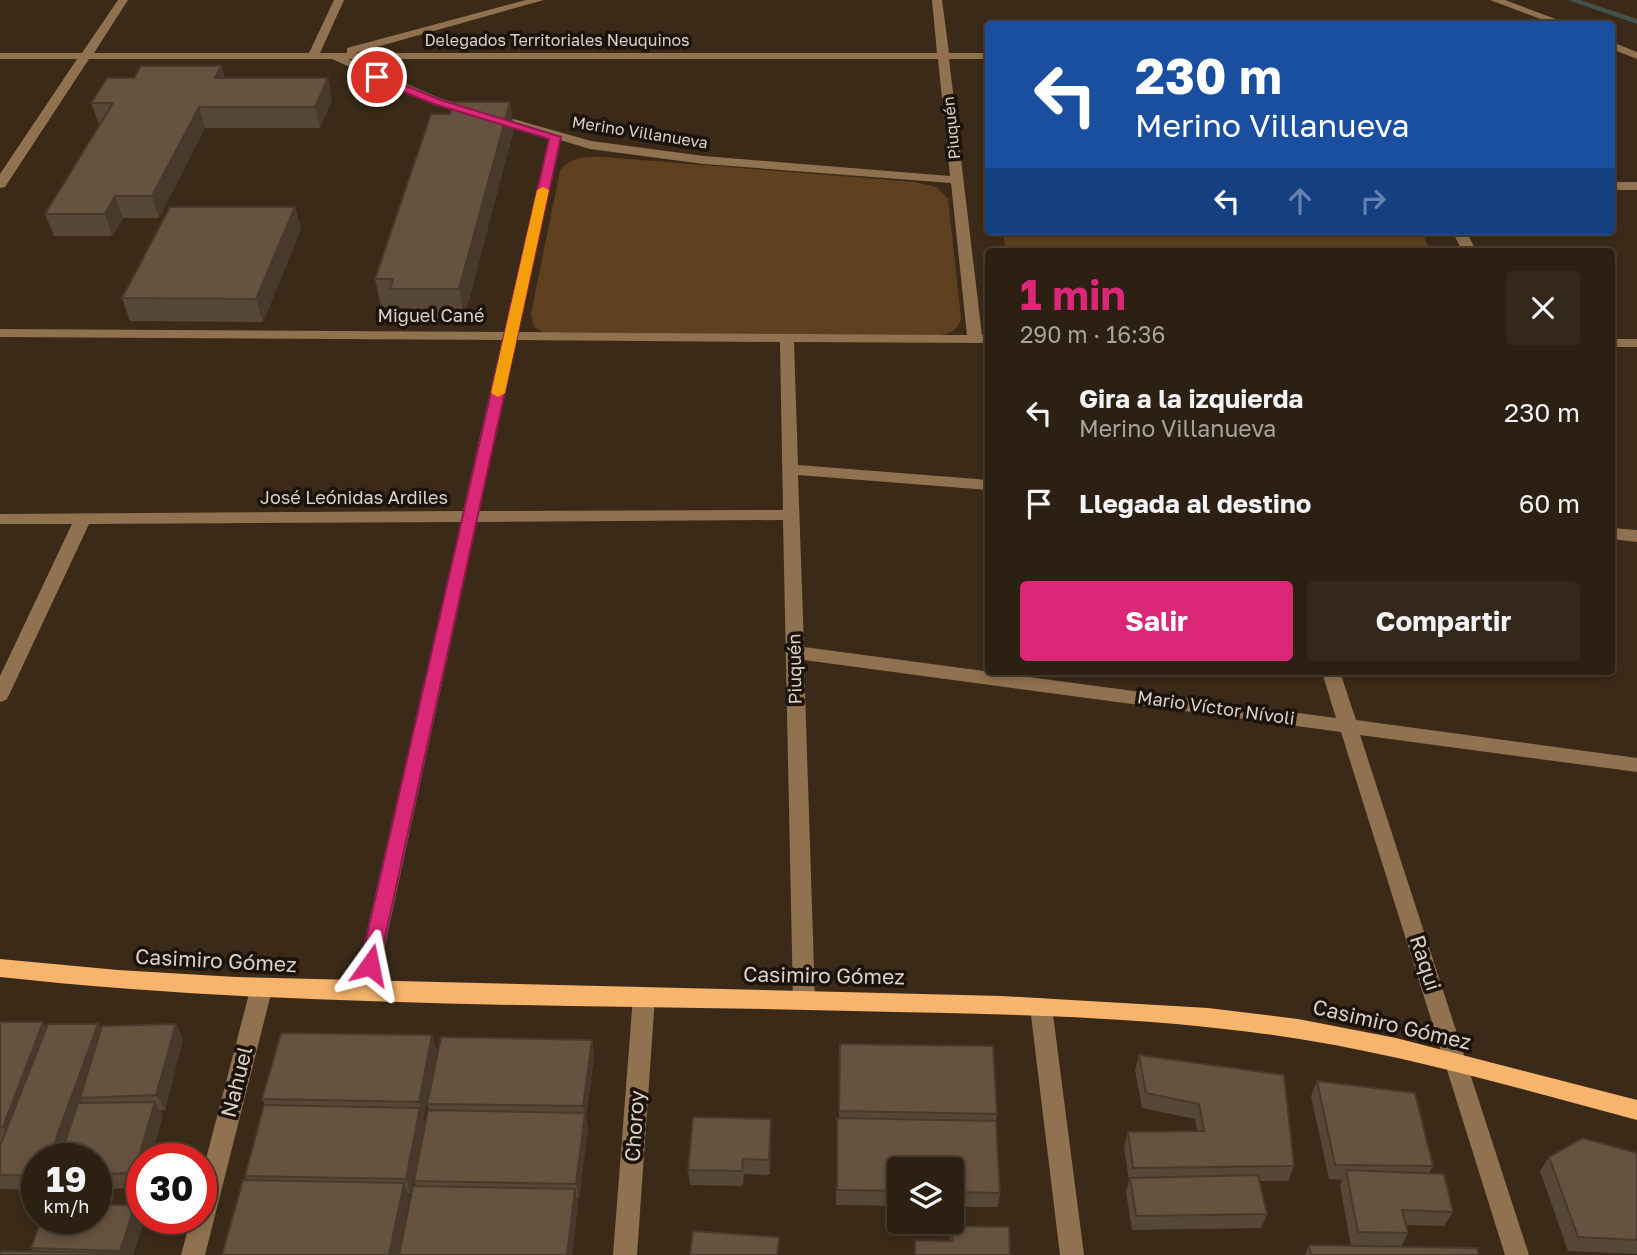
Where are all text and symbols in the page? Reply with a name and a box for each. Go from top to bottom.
street label: Delegados Territoriales Neuquinos [424,30,690,50]
text: 230 m [1135,46,1282,105]
pin [347,47,407,107]
icon: left [1020,49,1111,140]
icon: arrive [358,58,396,96]
street label: Piuquén [938,96,964,160]
text: Merino Villanueva [1135,106,1410,144]
street label: Merino Villanueva [571,111,709,153]
icon: left [1208,182,1246,220]
icon: ahead [1281,182,1319,220]
icon: right [1354,182,1392,220]
text: 1 min [1020,269,1126,319]
button: close [1506,271,1580,345]
street label: Miguel Cané [378,304,484,326]
text: 290 m · 16:36 [1020,320,1165,348]
text: Gira a la izquierda [1079,383,1303,414]
icon: left [1020,394,1058,432]
text: 230 m [1504,397,1580,428]
text: Merino Villanueva [1079,414,1276,442]
icon: arrive [1020,485,1058,523]
street label: José Leónidas Ardiles [260,486,448,508]
text: Llegada al destino [1079,488,1311,519]
text: 60 m [1519,488,1580,519]
button: Salir [1020,581,1293,661]
button: Compartir [1307,581,1580,661]
street label: Piuquén [782,633,806,705]
street label: Mario Víctor Nívoli [1136,685,1296,729]
position arrow [333,928,407,1002]
street label: Raqui [1405,931,1447,994]
street label: Casimiro Gómez [135,943,298,977]
street label: Casimiro Gómez [743,961,905,989]
street label: Casimiro Gómez [1310,993,1474,1055]
street label: Nahuel [215,1044,257,1120]
street label: Choroy [619,1089,649,1163]
speed limit sign: 30 [126,1143,217,1234]
map controls [887,1157,964,1234]
button: layers [887,1157,964,1234]
text: 19 [46,1158,87,1200]
text: km/h [44,1195,89,1217]

